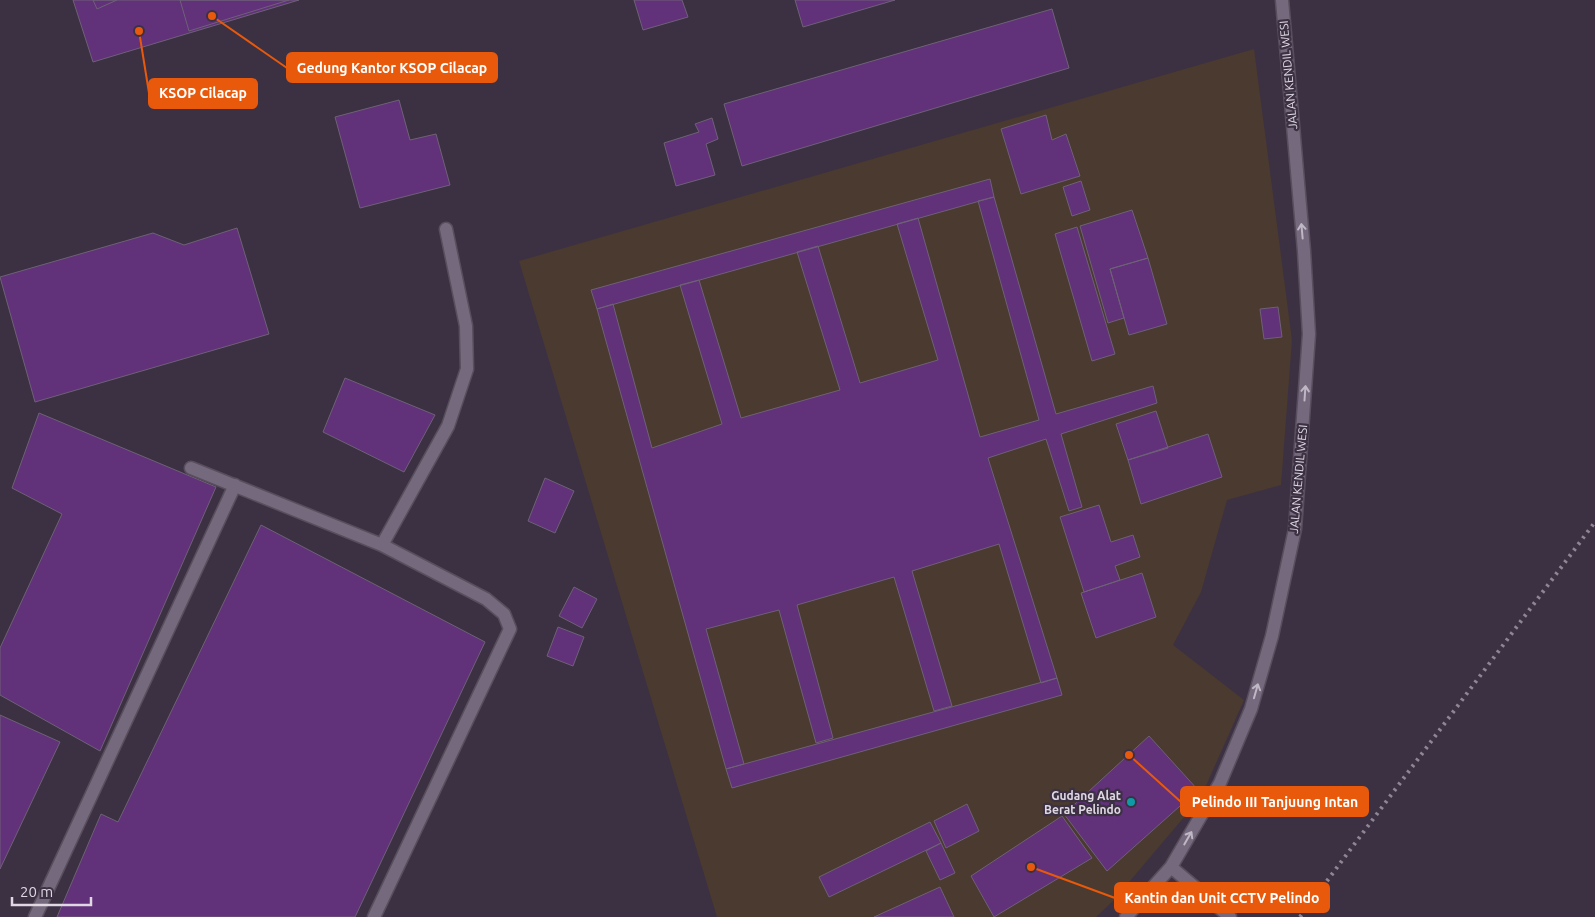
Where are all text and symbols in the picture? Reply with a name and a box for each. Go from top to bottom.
street label: JALAN KENDIL WESI [1277,20,1299,130]
callout: Gedung Kantor KSOP Cilacap [287,53,497,82]
text: Gedung Kantor KSOP Cilacap [297,60,487,76]
callout: KSOP Cilacap [149,79,257,108]
text: KSOP Cilacap [159,85,247,101]
one-way arrow [1297,223,1307,239]
one-way arrow [1300,386,1309,402]
street label: JALAN KENDIL WESI [1287,424,1309,534]
one-way arrow [1252,683,1261,699]
callout: Pelindo III Tanjuung Intan [1181,787,1368,816]
place label: Gudang Alat Berat Pelindo [1044,789,1121,816]
text: Pelindo III Tanjuung Intan [1192,794,1358,810]
marker: Gudang Alat Berat Pelindo [1125,796,1137,808]
one-way arrow [1183,830,1193,845]
scale bar [12,874,91,906]
text: 20 m [20,883,53,900]
callout: Kantin dan Unit CCTV Pelindo [1115,883,1329,912]
text: Kantin dan Unit CCTV Pelindo [1125,890,1319,906]

